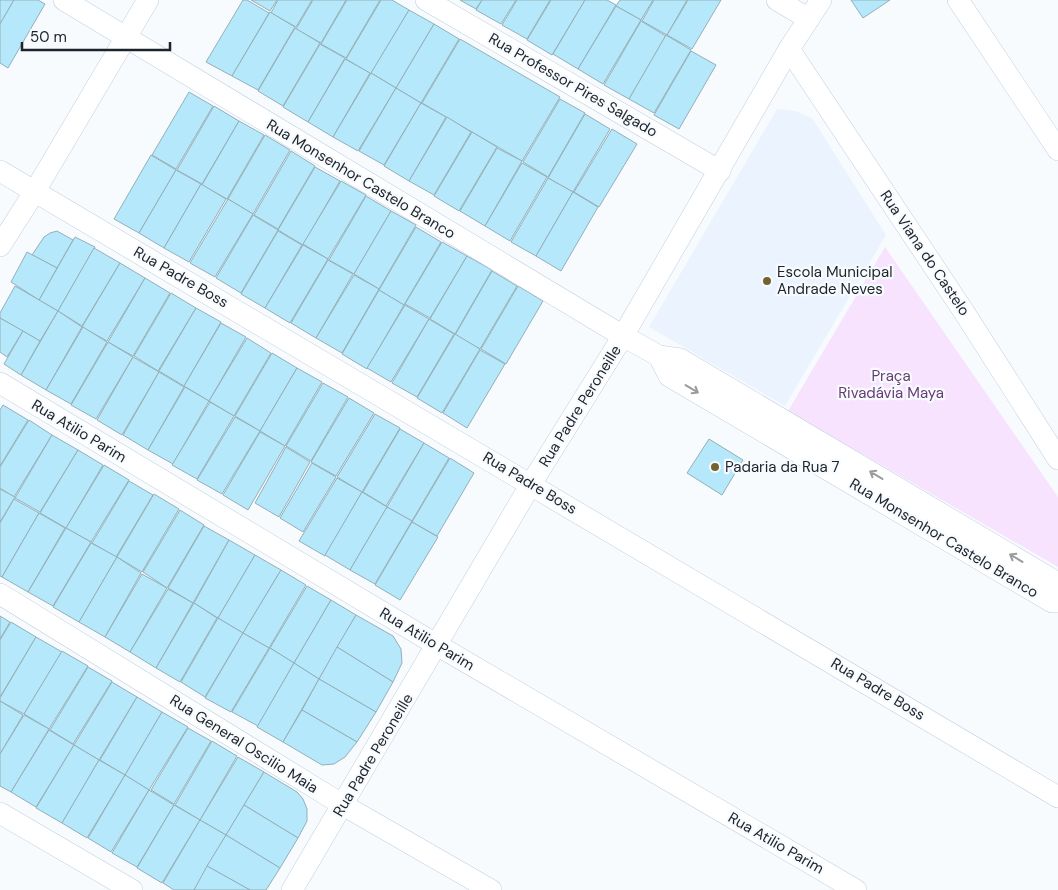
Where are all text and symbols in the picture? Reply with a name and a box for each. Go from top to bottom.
scale bar [22,20,170,52]
text: 50 m [30,27,67,47]
street label: Rua Professor Pires Salgado [485,28,661,142]
street label: Rua Monsenhor Castelo Branco [263,115,459,243]
street label: Rua Viana do Castelo [876,186,974,320]
street label: Rua Padre Boss [130,242,232,312]
place label: Escola Municipal Andrade Neves [777,262,892,299]
marker: Escola Municipal Andrade Neves [761,275,773,287]
street label: Rua Padre Peroneille [534,341,626,471]
park label: Praça Rivadávia Maya [838,366,944,403]
one-way arrow [684,385,698,395]
street label: Rua Atilio Parim [28,395,130,467]
street label: Rua Padre Boss [479,447,581,519]
place label: Padaria da Rua 7 [725,457,840,477]
marker: Padaria da Rua 7 [709,461,721,473]
one-way arrow [870,470,884,480]
street label: Rua Monsenhor Castelo Branco [846,474,1042,602]
one-way arrow [1010,553,1024,563]
street label: Rua Atilio Parim [376,603,478,675]
street label: Rua Padre Boss [827,653,929,725]
street label: Rua General Oscilio Maia [166,690,322,798]
street label: Rua Padre Peroneille [328,690,418,820]
street label: Rua Atilio Parim [725,808,827,878]

